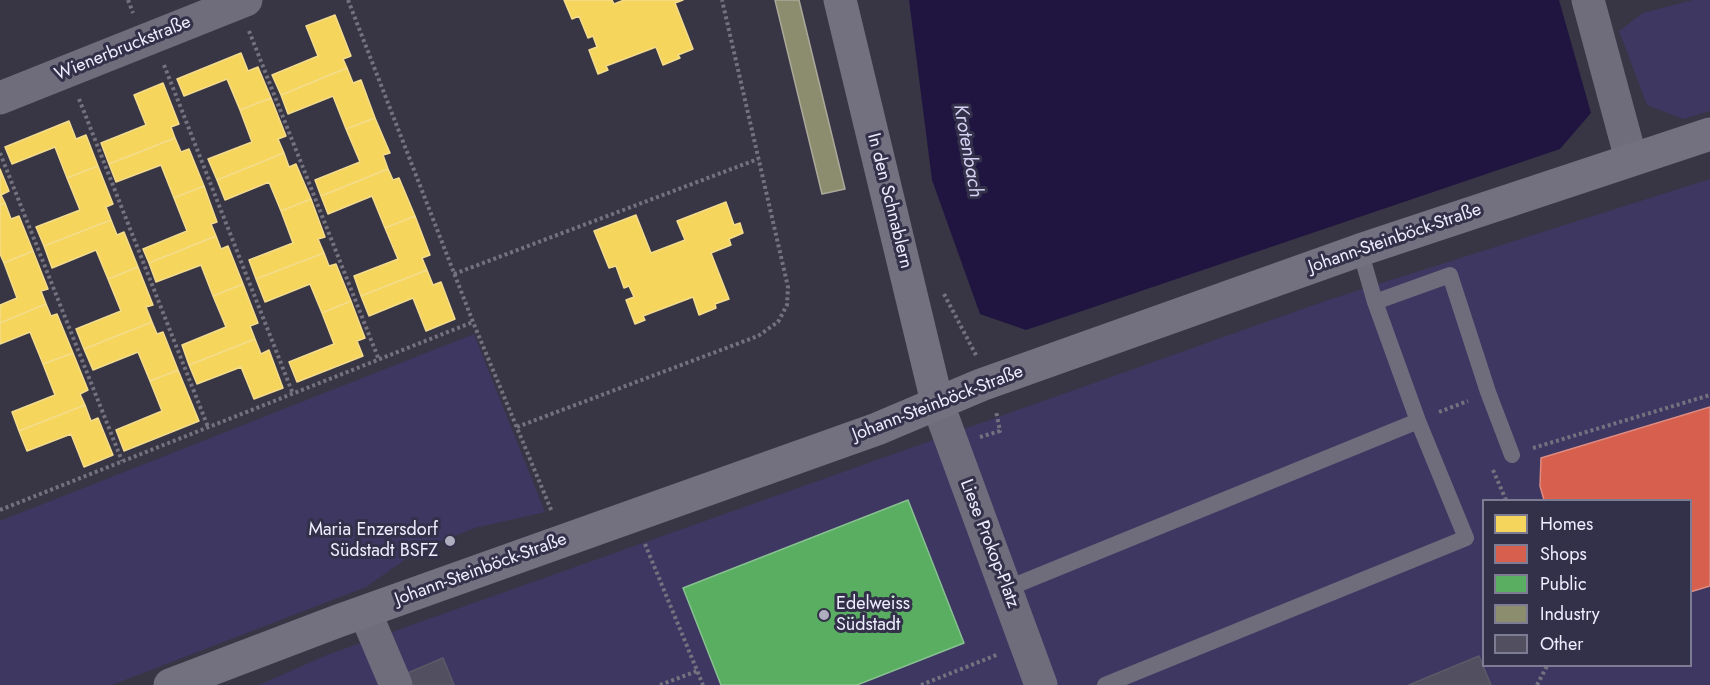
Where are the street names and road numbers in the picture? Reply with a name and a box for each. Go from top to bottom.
street label: Wienerbruckstraße [52,12,194,86]
street label: In den Schnablern [862,131,916,271]
street label: Johann-Steinböck-Straße [1306,199,1484,279]
street label: Johann-Steinböck-Straße [849,361,1027,447]
street label: Liese Prokop-Platz [955,477,1023,611]
street label: Johann-Steinböck-Straße [392,529,570,611]

